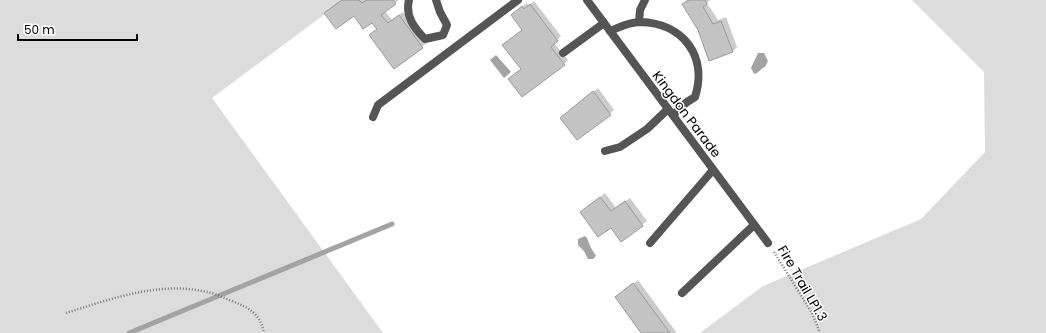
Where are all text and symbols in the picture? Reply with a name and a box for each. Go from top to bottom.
scale bar [18,16,137,42]
text: 50 m [24,21,55,38]
street label: Kingdon Parade [648,67,725,161]
street label: Fire Trail LP1.3 [773,242,832,325]

